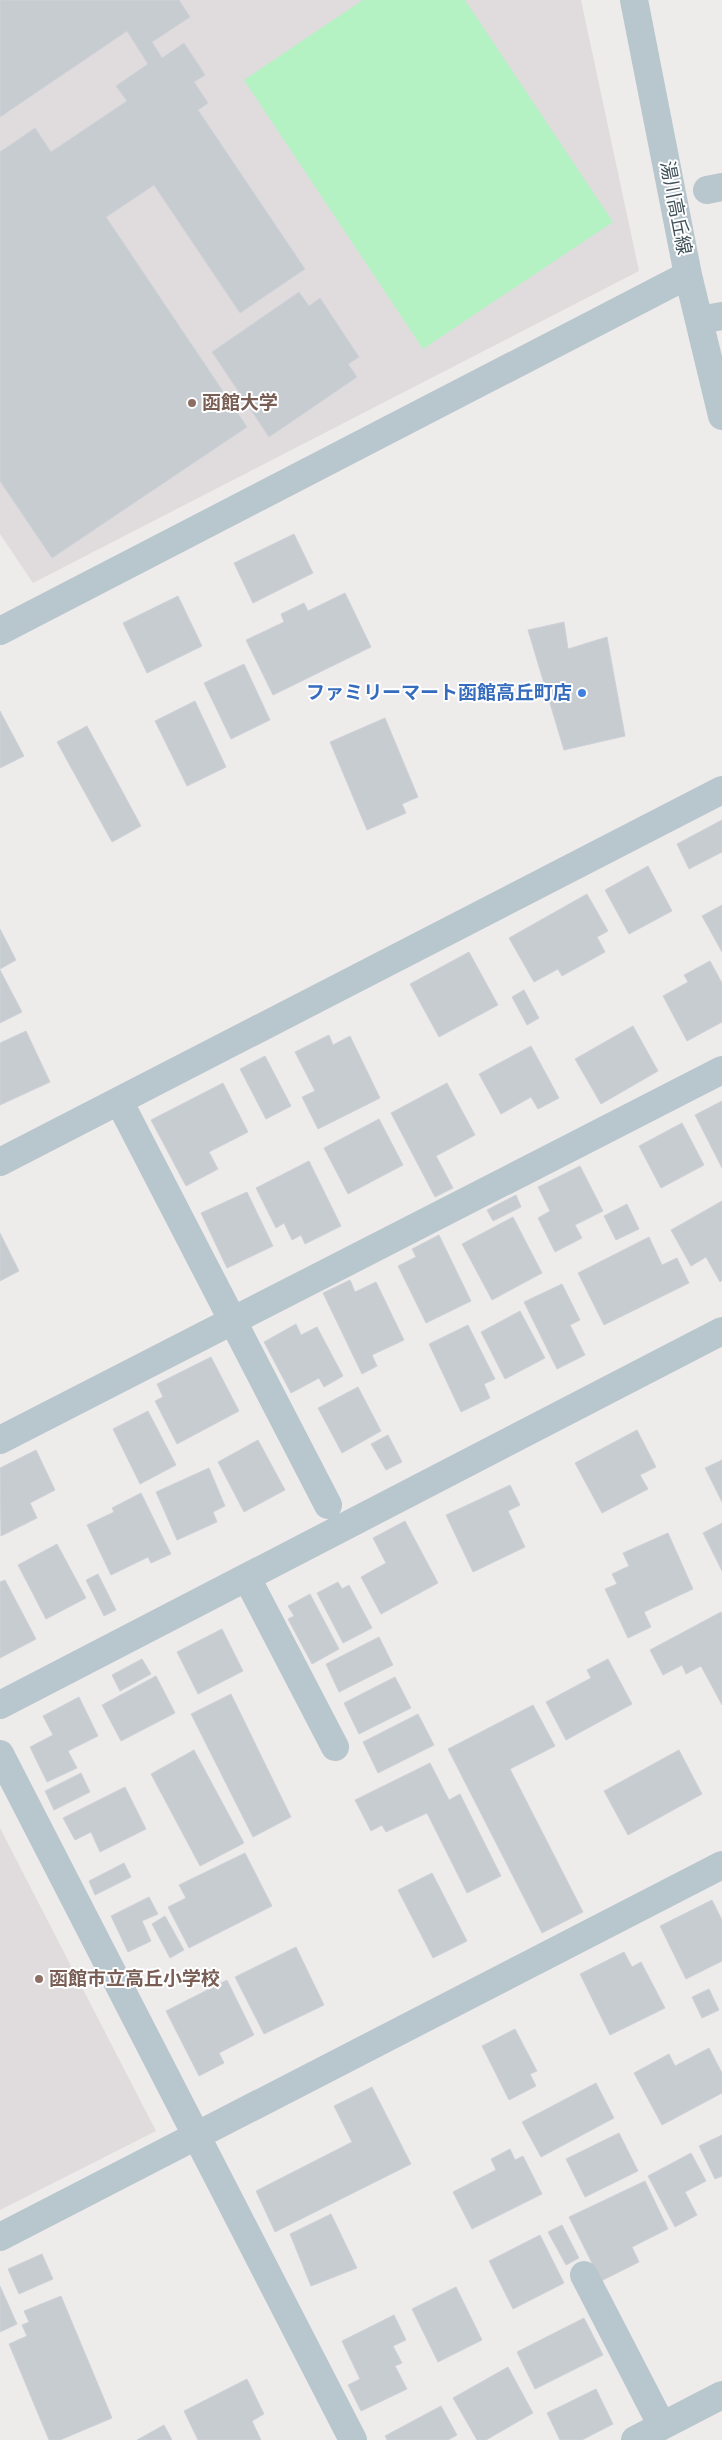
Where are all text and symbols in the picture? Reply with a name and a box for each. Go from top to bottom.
street label: 湯川高丘線 [657,159,694,256]
place label: 函館大学 [202,392,278,413]
marker: 函館大学 [186,397,198,409]
place label: ファミリーマート函館高丘町店 [306,683,572,703]
marker: ファミリーマート函館高丘町店 [576,687,588,699]
place label: 函館市立高丘小学校 [49,1968,220,1989]
marker: 函館市立高丘小学校 [33,1973,45,1985]

